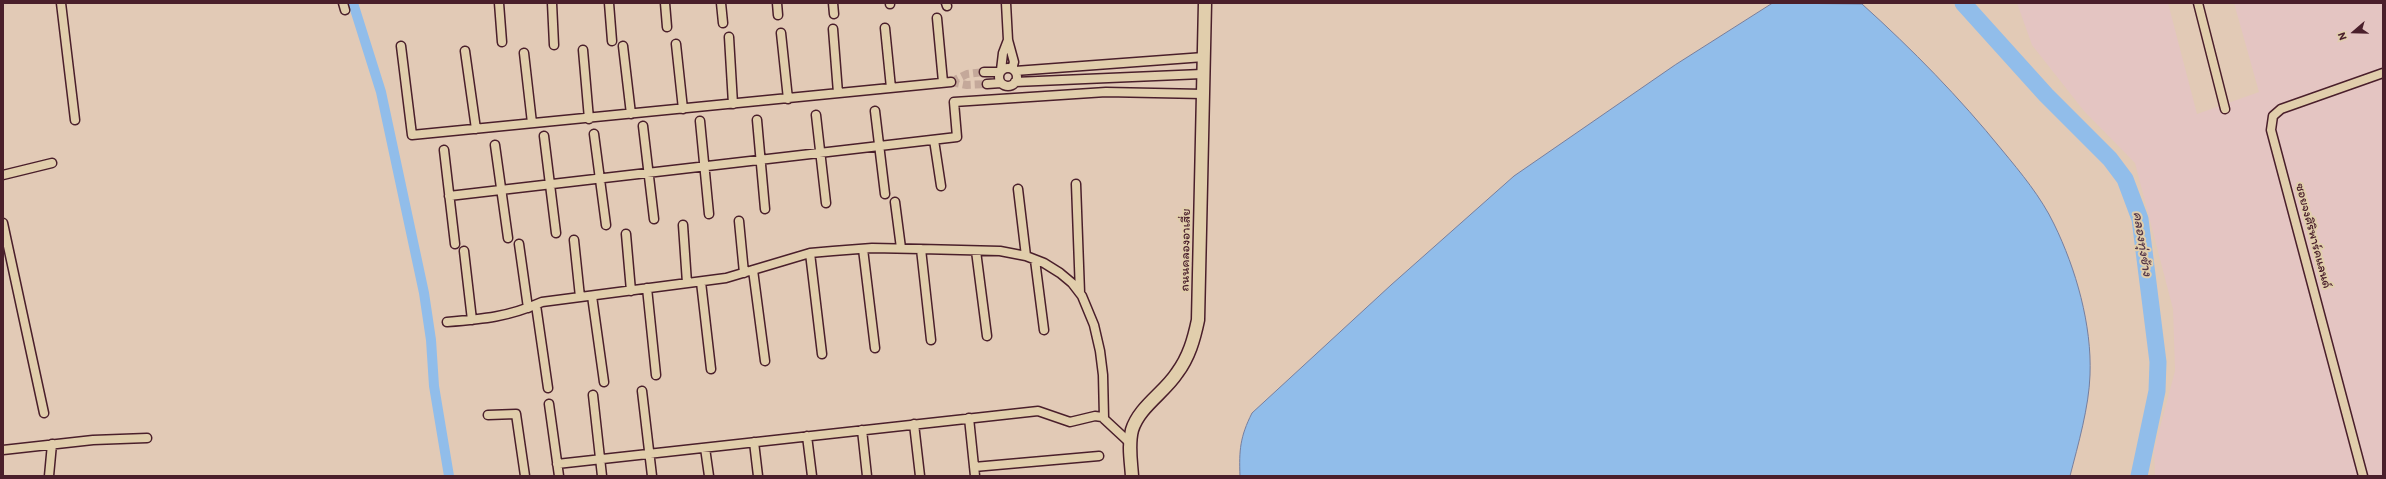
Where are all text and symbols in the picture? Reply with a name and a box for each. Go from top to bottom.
north arrow [2334,12,2374,52]
text: N [2335,31,2350,42]
street label: ซอยจงศิริพาร์คแลนด์ [2291,182,2335,290]
street label: ถนนคลองอาเสี่ย [1177,208,1195,292]
water label: คลองทุ่งช้าง [2129,210,2155,278]

